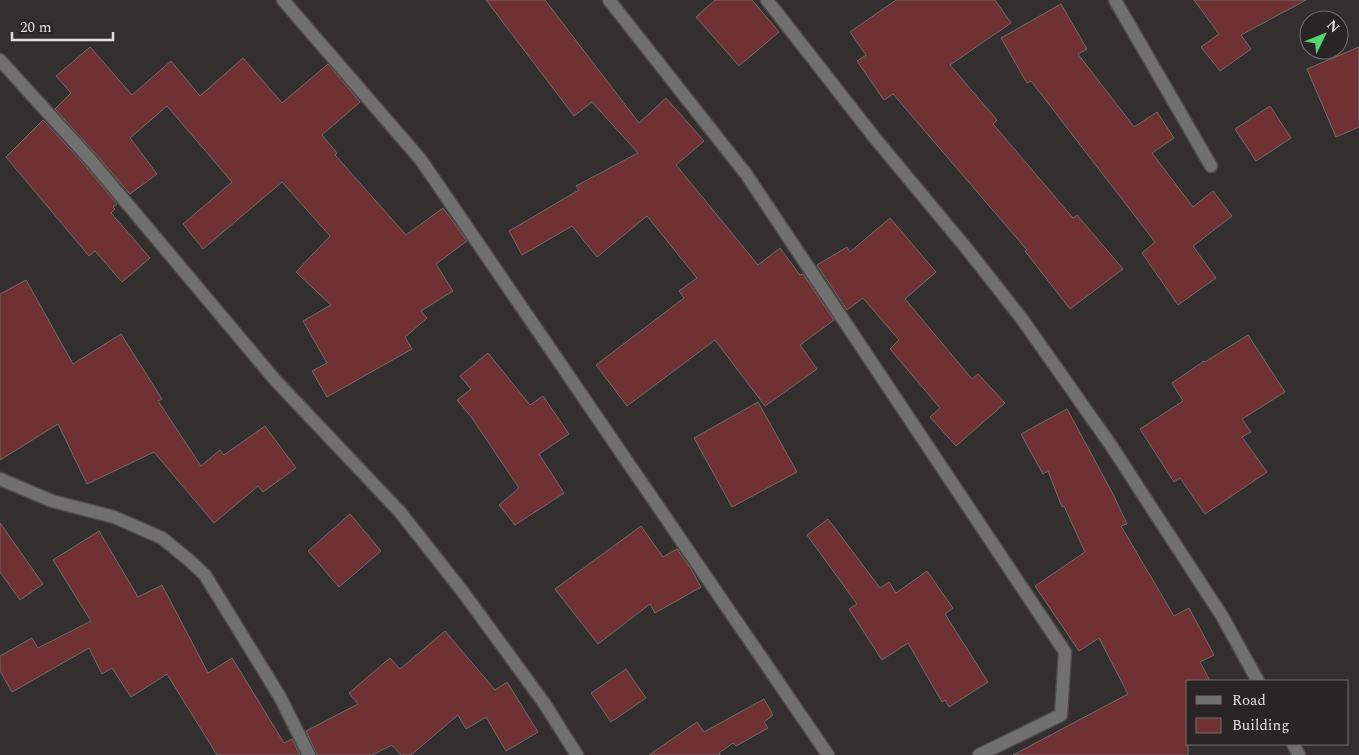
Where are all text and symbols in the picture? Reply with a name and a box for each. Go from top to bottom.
scale bar [12,10,114,42]
north arrow [1299,10,1349,60]
text: N [1322,15,1345,38]
text: 20 m [20,16,52,39]
legend [1186,680,1349,745]
text: Road [1232,689,1266,712]
text: Building [1232,714,1289,737]

